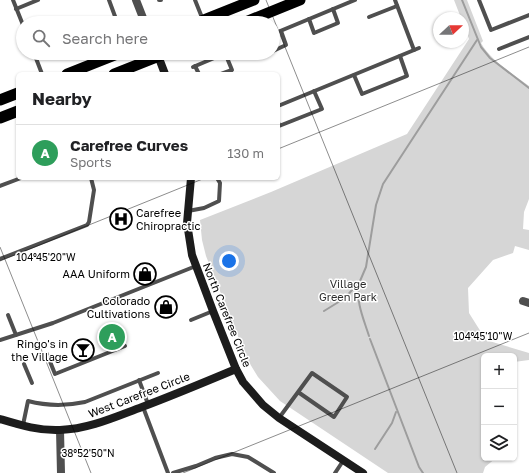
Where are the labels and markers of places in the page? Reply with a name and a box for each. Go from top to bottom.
hospital icon: Carefree Chiropractic [108,206,134,232]
place label: Carefree Chiropractic [136,206,200,232]
shop icon: AAA Uniform [132,261,158,287]
place label: AAA Uniform [62,267,130,280]
place label: Colorado Cultivations [87,294,150,320]
shop icon: Colorado Cultivations [153,294,179,320]
pin: A [99,322,125,352]
place label: Ringo's in the Village [11,337,68,363]
bar icon: Ringo's in the Village [70,337,96,363]

